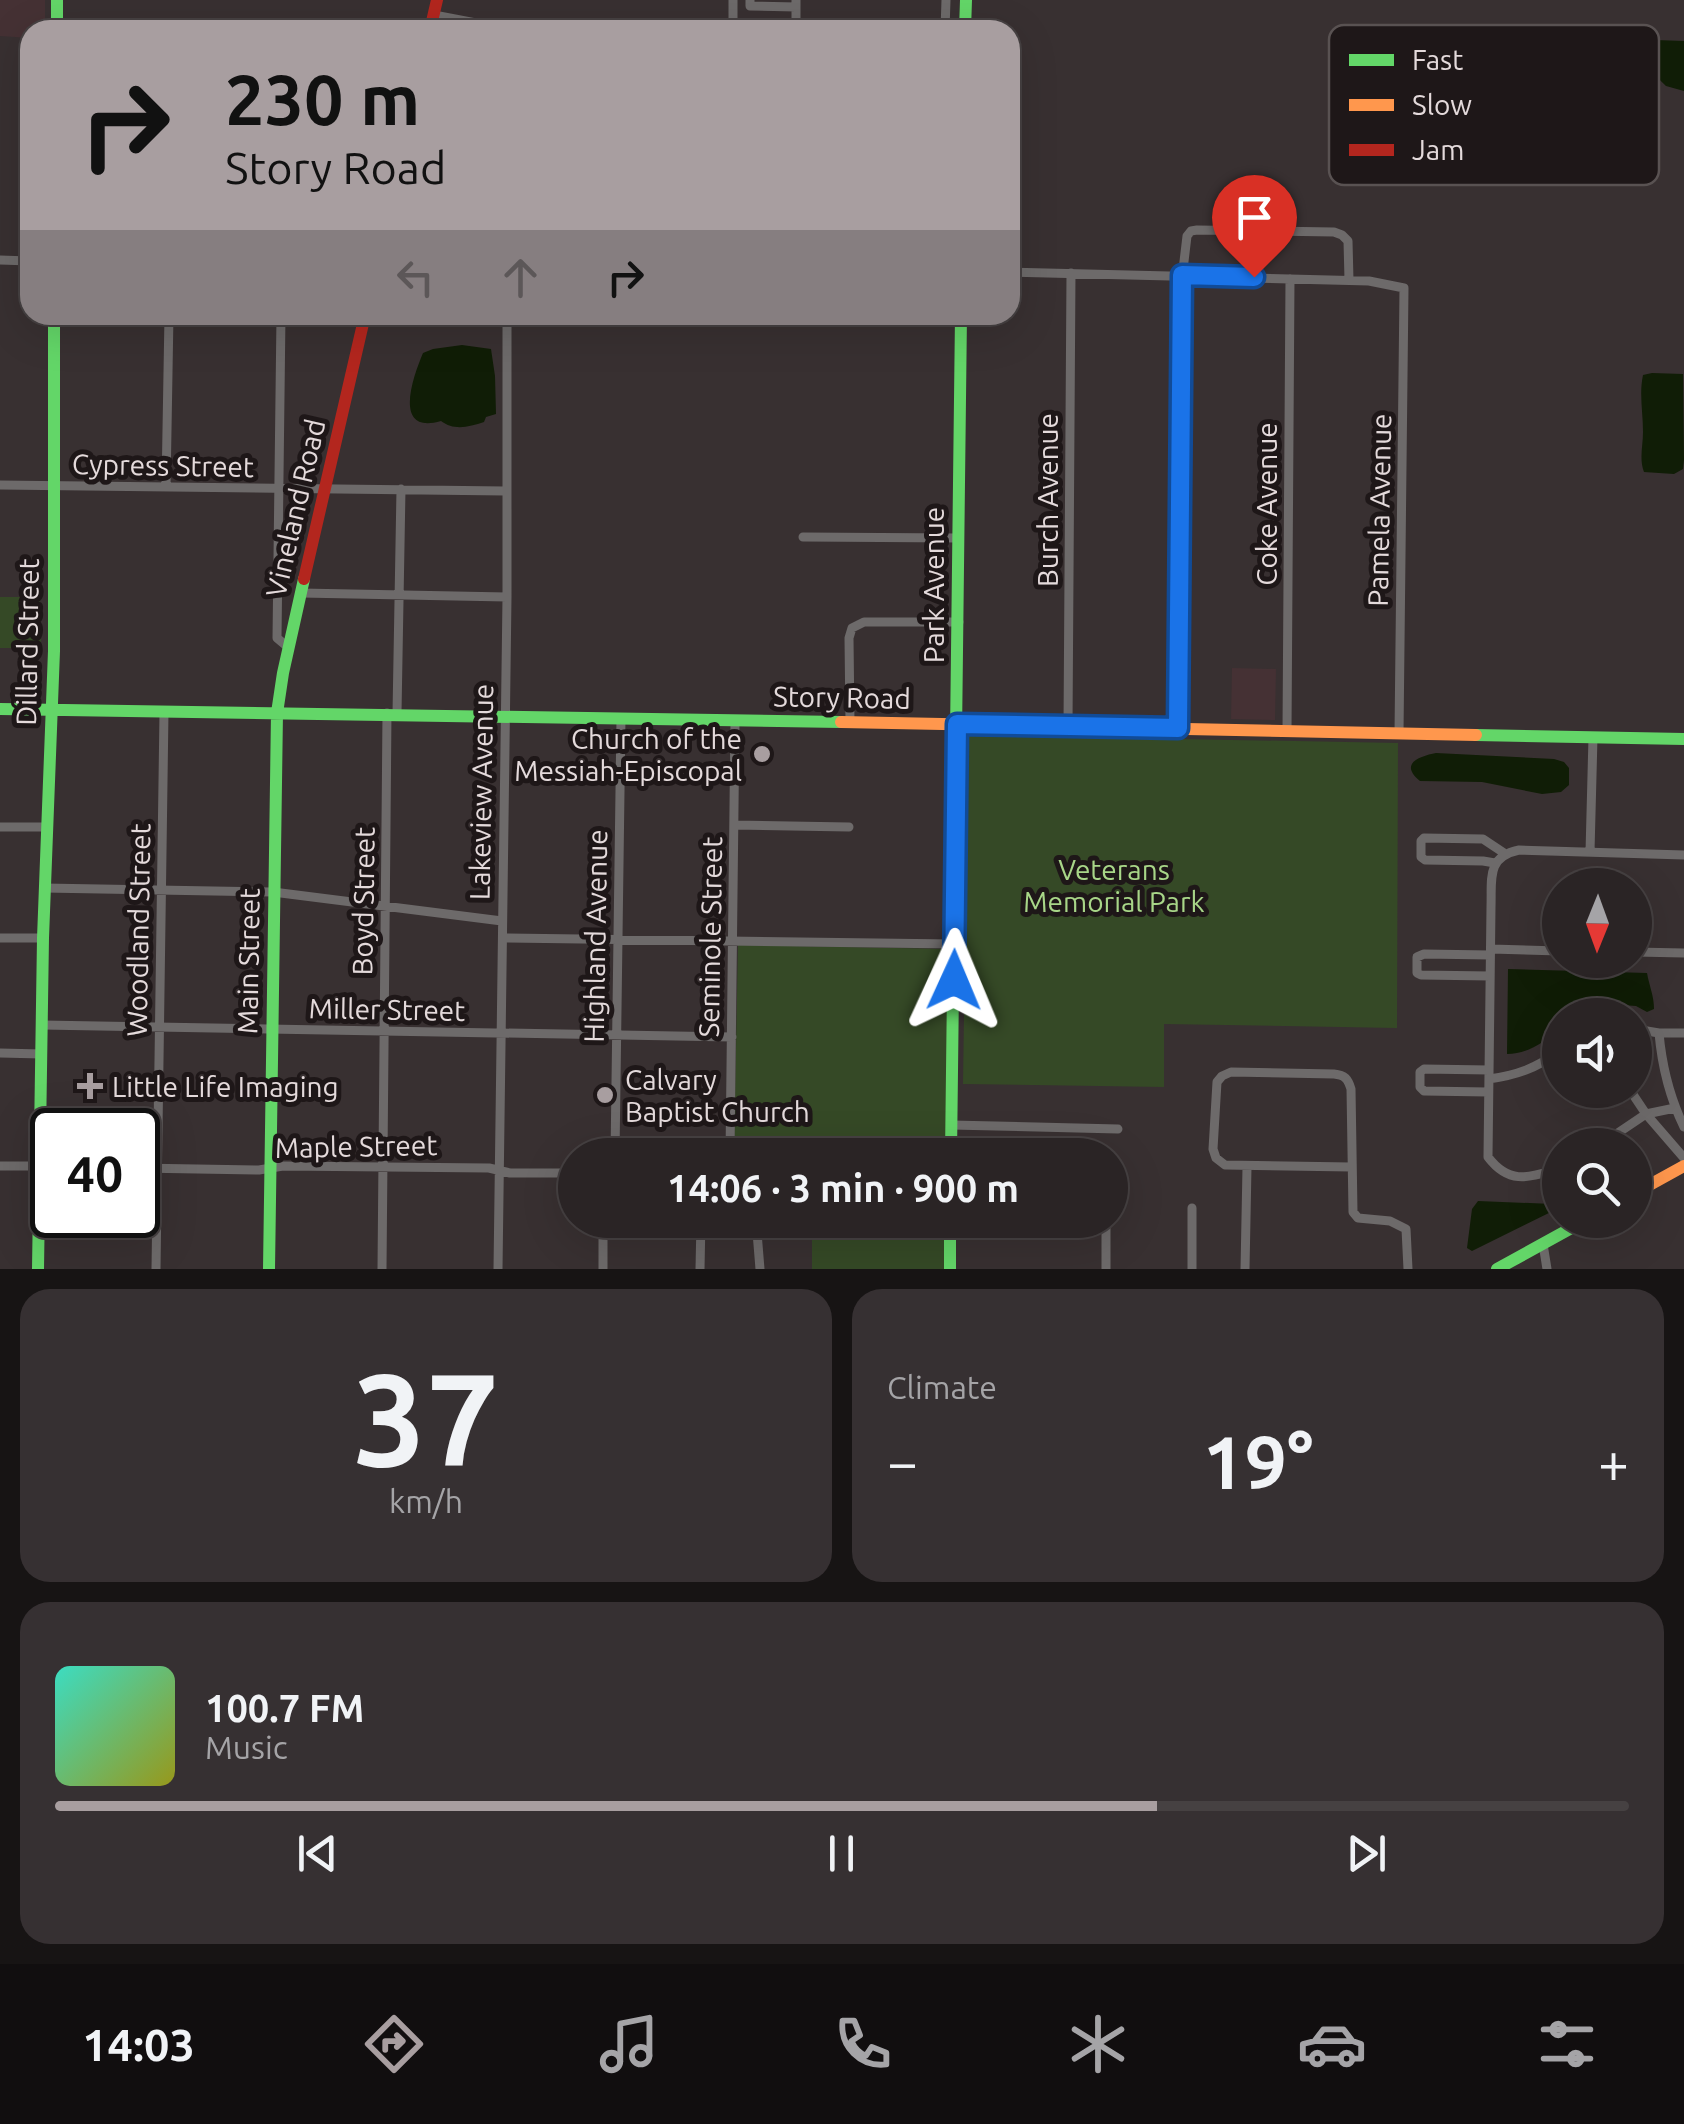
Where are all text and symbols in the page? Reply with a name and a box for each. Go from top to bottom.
legend [1329,25,1659,185]
text: Fast [1412,44,1463,75]
icon: right [60,60,190,190]
text: 230 m [225,60,420,138]
text: Slow [1412,89,1472,120]
text: Jam [1412,134,1464,165]
text: Story Road [225,142,446,193]
pin [1212,175,1297,278]
icon: arrive [1227,190,1282,245]
icon: left [388,250,443,305]
icon: ahead [493,250,548,305]
icon: right [598,250,653,305]
street label: Burch Avenue [1032,413,1063,587]
street label: Pamela Avenue [1362,413,1396,607]
street label: Vineland Road [259,416,331,600]
street label: Coke Avenue [1251,422,1282,586]
street label: Cypress Street [72,448,254,482]
street label: Park Avenue [918,507,949,663]
street label: Dillard Street [10,558,44,726]
street label: Story Road [773,680,911,714]
street label: Lakeview Avenue [464,684,498,900]
place label: Church of the Messiah-Episcopal [514,723,742,786]
marker: Church of the Messiah-Episcopal [751,743,773,765]
street label: Woodland Street [121,823,155,1037]
street label: Boyd Street [346,826,380,976]
street label: Highland Avenue [578,829,612,1043]
street label: Seminole Street [693,836,727,1038]
park label: Veterans Memorial Park [1023,854,1205,917]
north arrow [1542,868,1652,978]
map controls [1542,868,1652,1238]
street label: Main Street [231,888,265,1034]
position arrow [902,928,1006,1032]
street label: Miller Street [309,992,465,1026]
button: sound [1542,998,1652,1108]
place label: Calvary Baptist Church [625,1064,810,1127]
place label: Little Life Imaging [112,1071,339,1102]
marker: Little Life Imaging [77,1073,103,1099]
marker: Calvary Baptist Church [594,1084,616,1106]
speed limit sign: 40 [30,1108,160,1238]
button: search [1542,1128,1652,1238]
street label: Maple Street [274,1129,438,1163]
text: 14:06 · 3 min · 900 m [667,1167,1019,1209]
text: 37 [353,1345,499,1491]
text: Climate [887,1369,997,1405]
text: 19° [1202,1419,1314,1503]
text: − [887,1431,918,1492]
text: + [1598,1431,1629,1492]
text: km/h [389,1483,463,1519]
text: 100.7 FM [205,1687,364,1729]
text: Music [205,1729,288,1765]
icon: previous [290,1826,345,1881]
icon: pause [814,1826,869,1881]
icon: next [1339,1826,1394,1881]
icon: directions [359,2009,429,2079]
icon: music [594,2009,664,2079]
icon: phone [828,2009,898,2079]
icon: climate [1063,2009,1133,2079]
icon: car [1297,2009,1367,2079]
icon: filters [1532,2009,1602,2079]
text: 14:03 [82,2019,195,2070]

